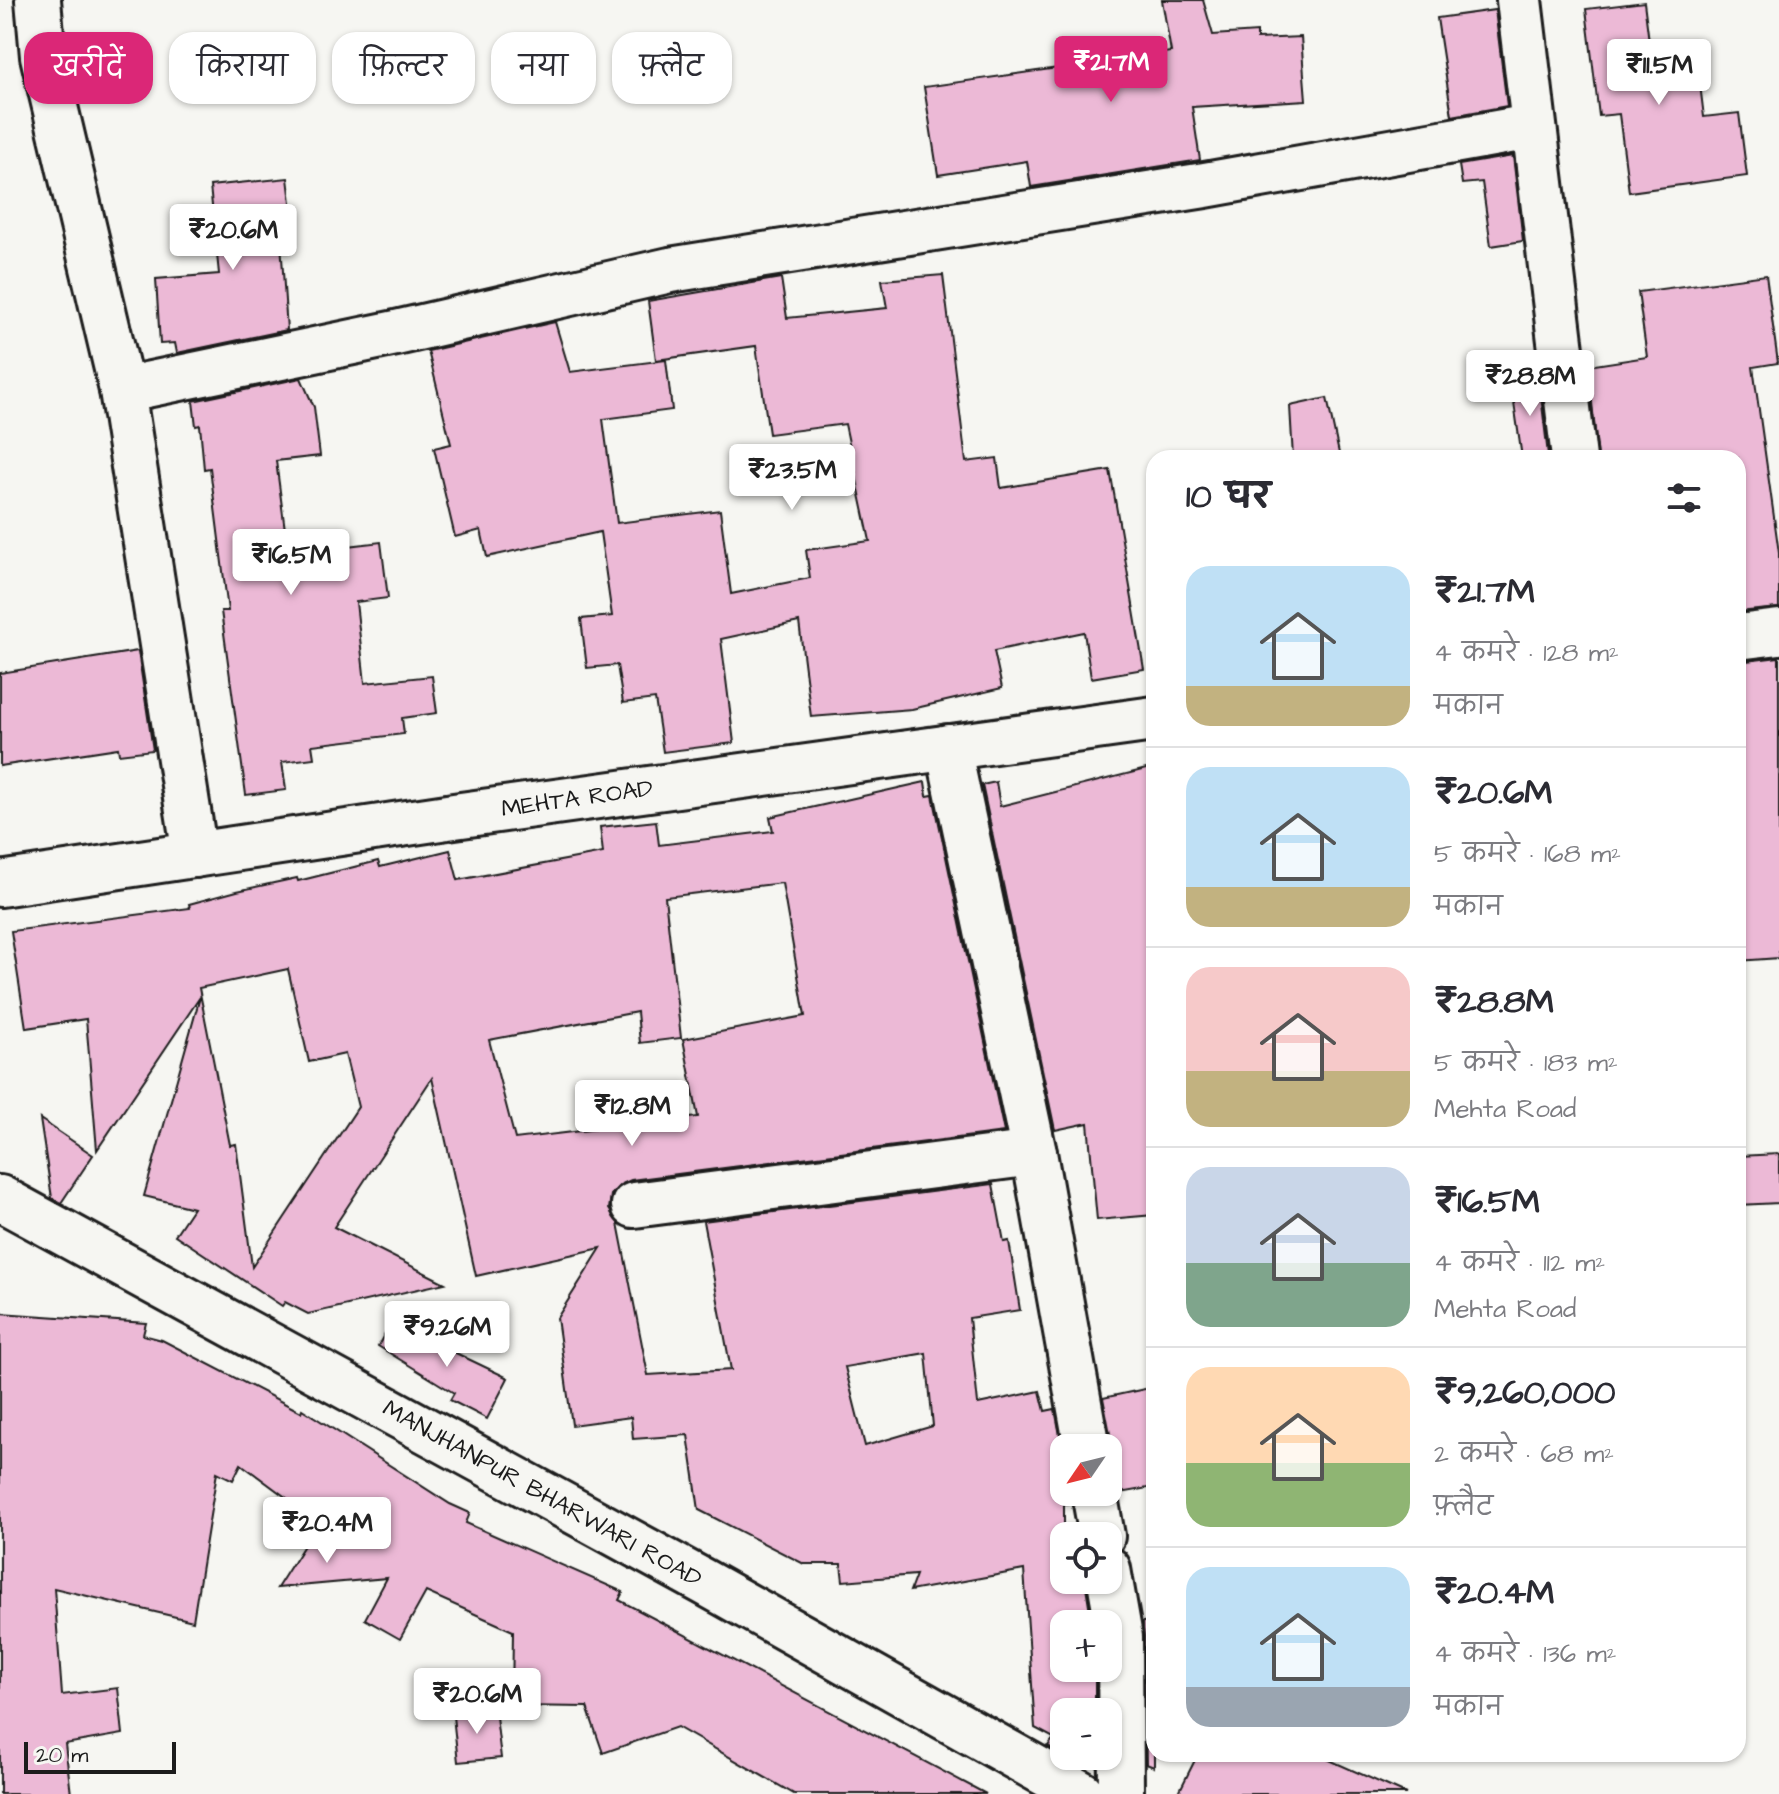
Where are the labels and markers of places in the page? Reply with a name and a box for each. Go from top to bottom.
pin: ₹21.7M [1046,36,1176,104]
pin: ₹11.5M [1594,39,1724,107]
pin: ₹20.6M [168,204,298,272]
pin: ₹28.8M [1465,350,1595,418]
pin: ₹23.5M [727,444,857,512]
pin: ₹16.5M [226,529,356,597]
pin: ₹12.8M [567,1080,697,1148]
pin: ₹9.26M [382,1301,512,1369]
pin: ₹20.4M [262,1497,392,1565]
pin: ₹20.6M [412,1668,542,1736]

